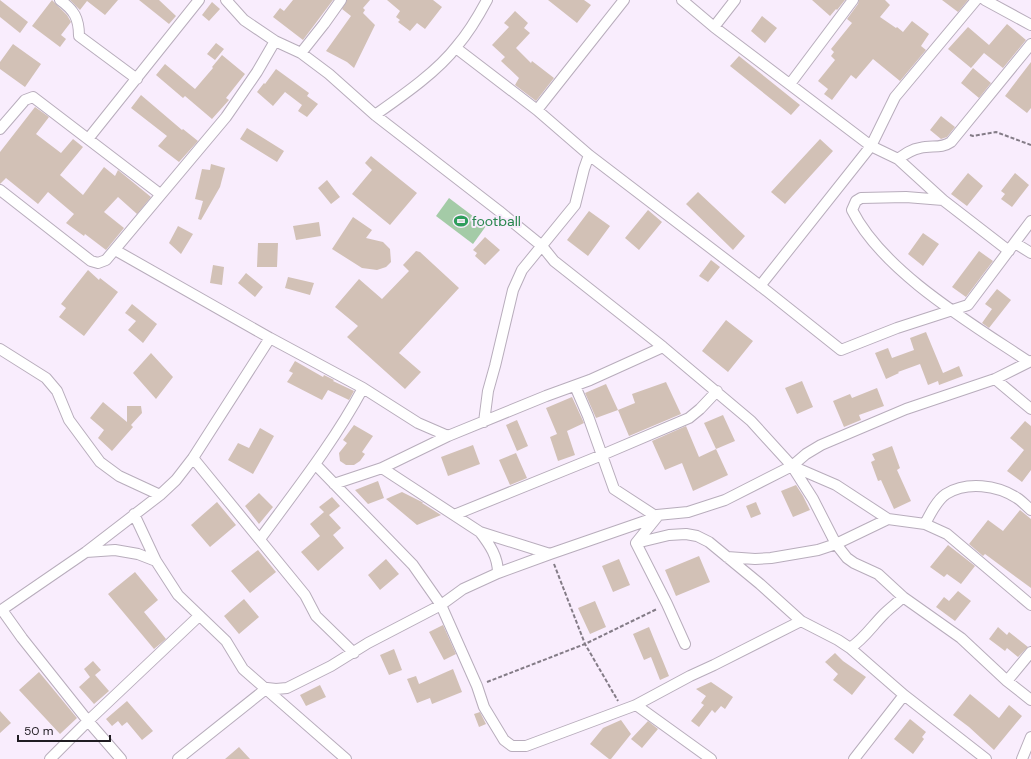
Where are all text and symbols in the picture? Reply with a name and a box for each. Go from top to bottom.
place label: football [472,212,521,230]
sports icon: football [453,213,469,229]
scale bar [18,717,110,743]
text: 50 m [24,723,53,739]

